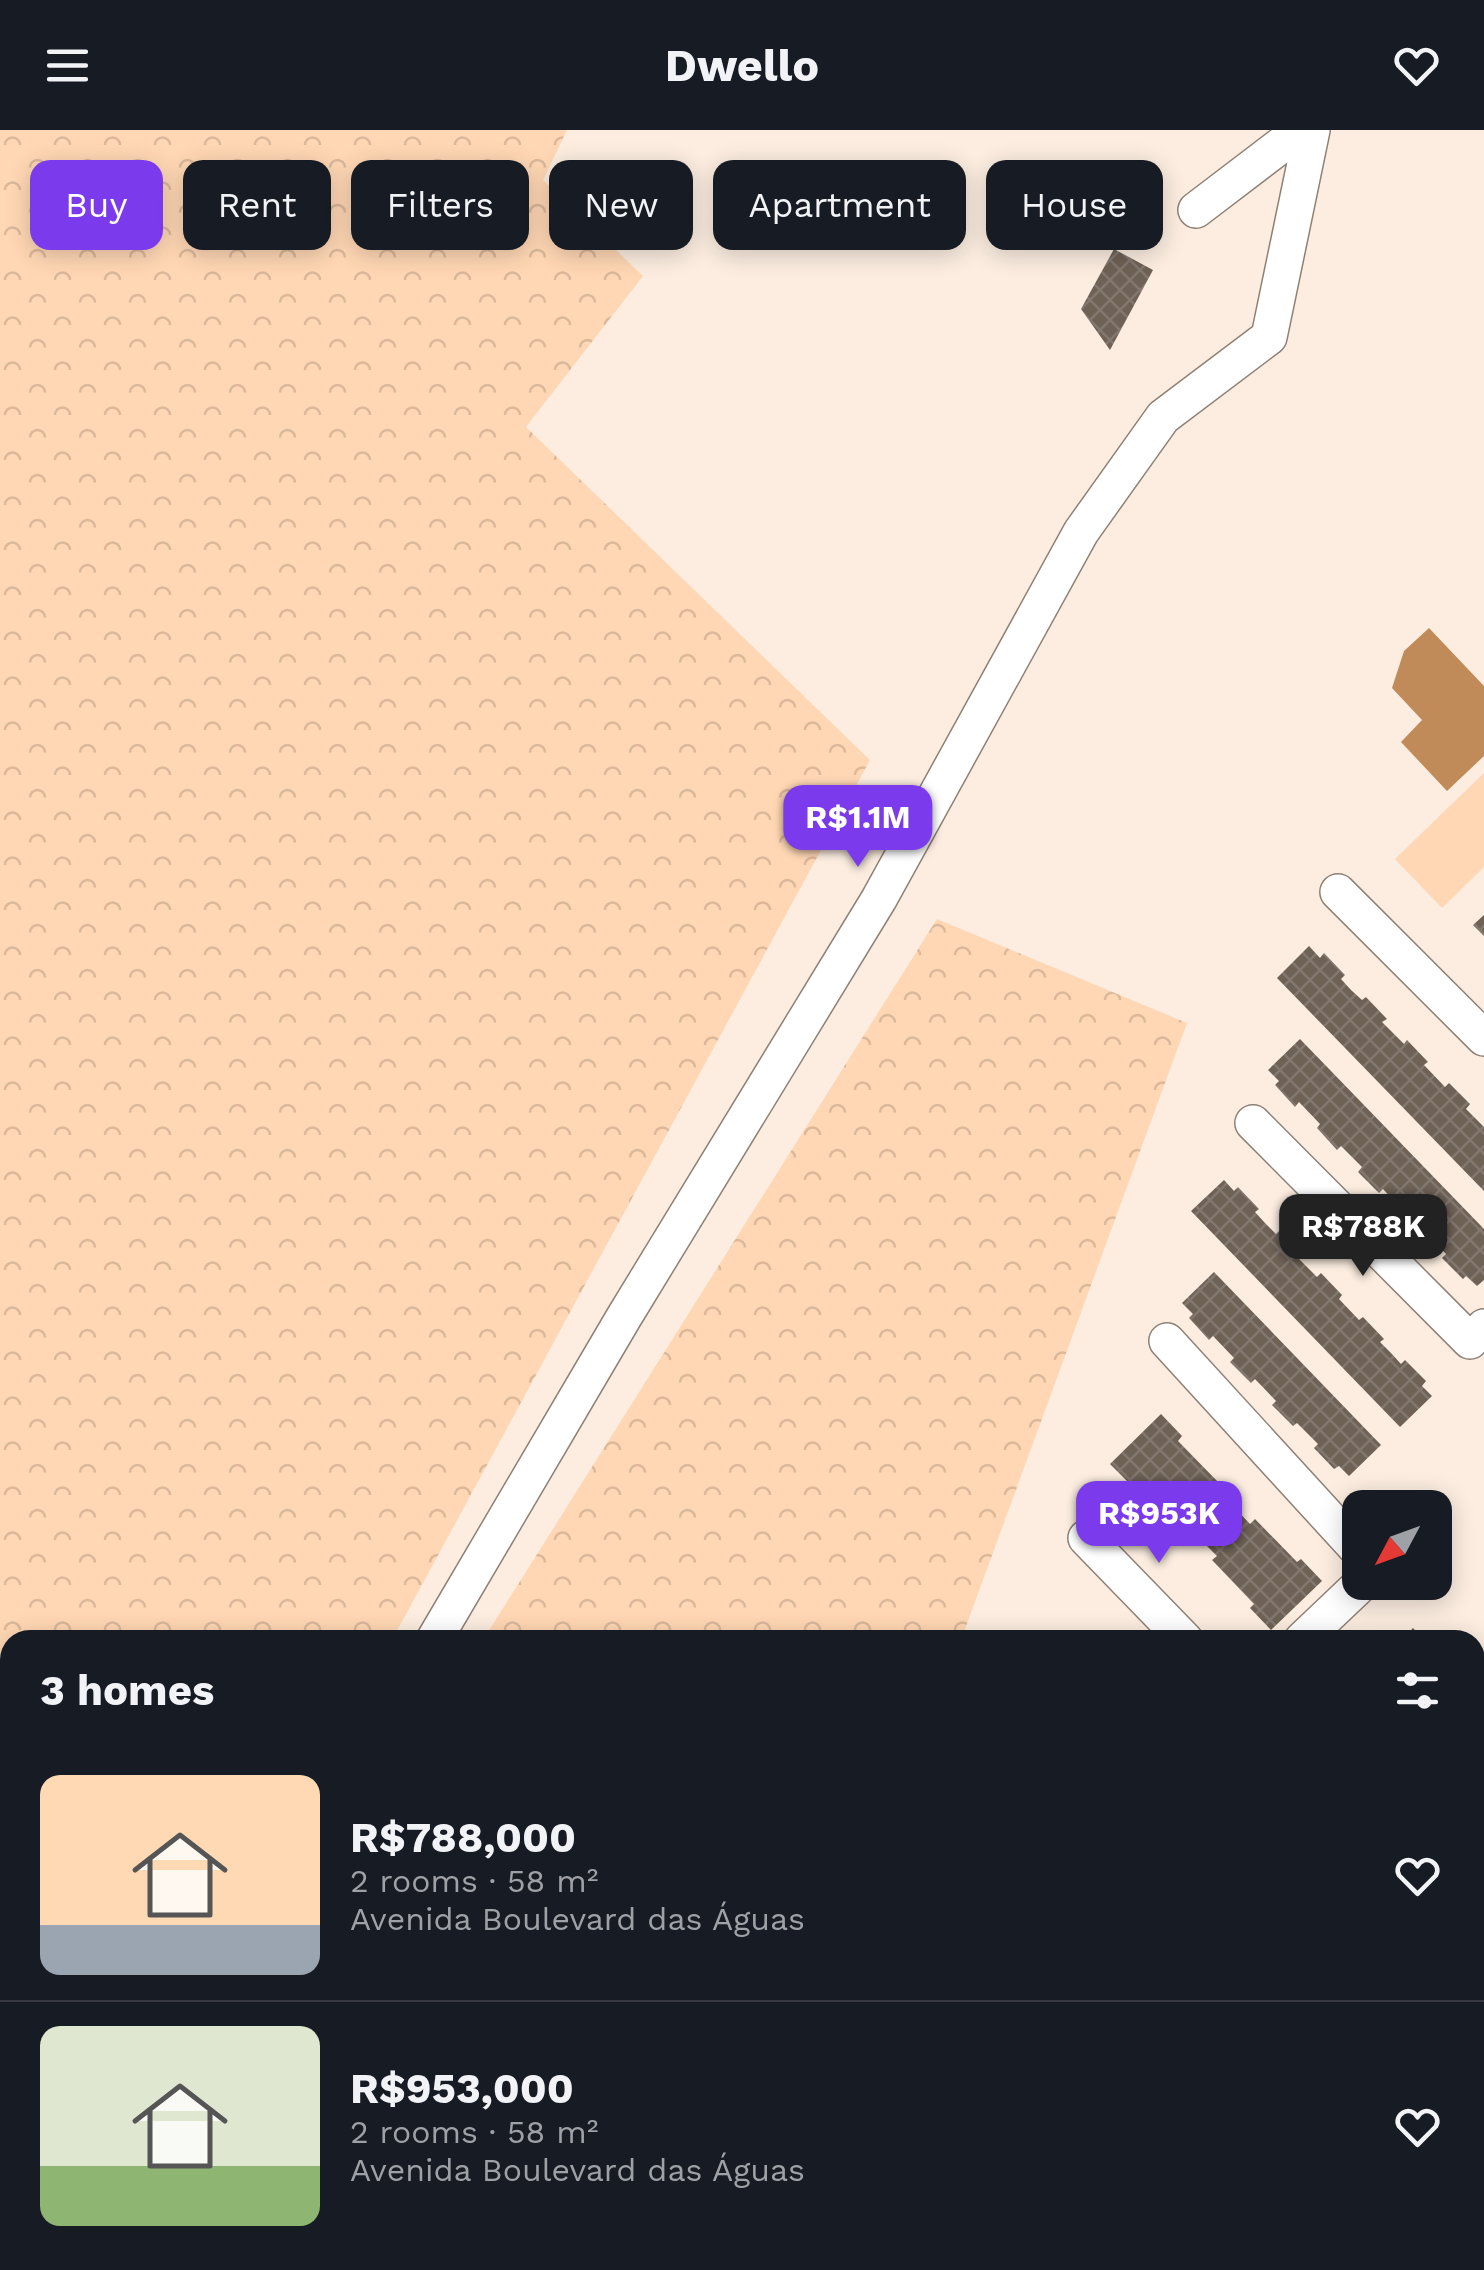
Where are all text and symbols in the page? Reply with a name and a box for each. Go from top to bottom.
icon: menu [40,38,95,93]
icon: heart [1389,38,1444,93]
text: Dwello [665,39,819,92]
chip: Buy [30,160,163,250]
chip: Rent [183,160,331,250]
chip: Filters [351,160,529,250]
chip: New [549,160,693,250]
chip: Apartment [713,160,966,250]
chip: House [986,160,1163,250]
pin: R$1.1M [777,785,939,870]
text: R$1.1M [805,798,911,836]
pin: R$788K [1282,1194,1444,1279]
text: R$788K [1301,1207,1425,1245]
pin: R$953K [1078,1481,1240,1566]
north arrow [1342,1490,1452,1600]
map controls [1342,1490,1452,1600]
text: R$953K [1098,1494,1220,1532]
icon: filters [1390,1663,1445,1718]
text: 3 homes [40,1666,214,1715]
text: R$788,000 [350,1813,576,1862]
icon: home [120,1815,240,1935]
icon: heart [1390,1848,1445,1903]
text: 2 rooms · 58 m² [350,1862,598,1900]
text: Avenida Boulevard das Águas [350,1900,805,1938]
text: R$953,000 [350,2064,574,2113]
icon: home [120,2066,240,2186]
icon: heart [1390,2099,1445,2154]
text: 2 rooms · 58 m² [350,2113,598,2151]
text: Avenida Boulevard das Águas [350,2151,805,2189]

